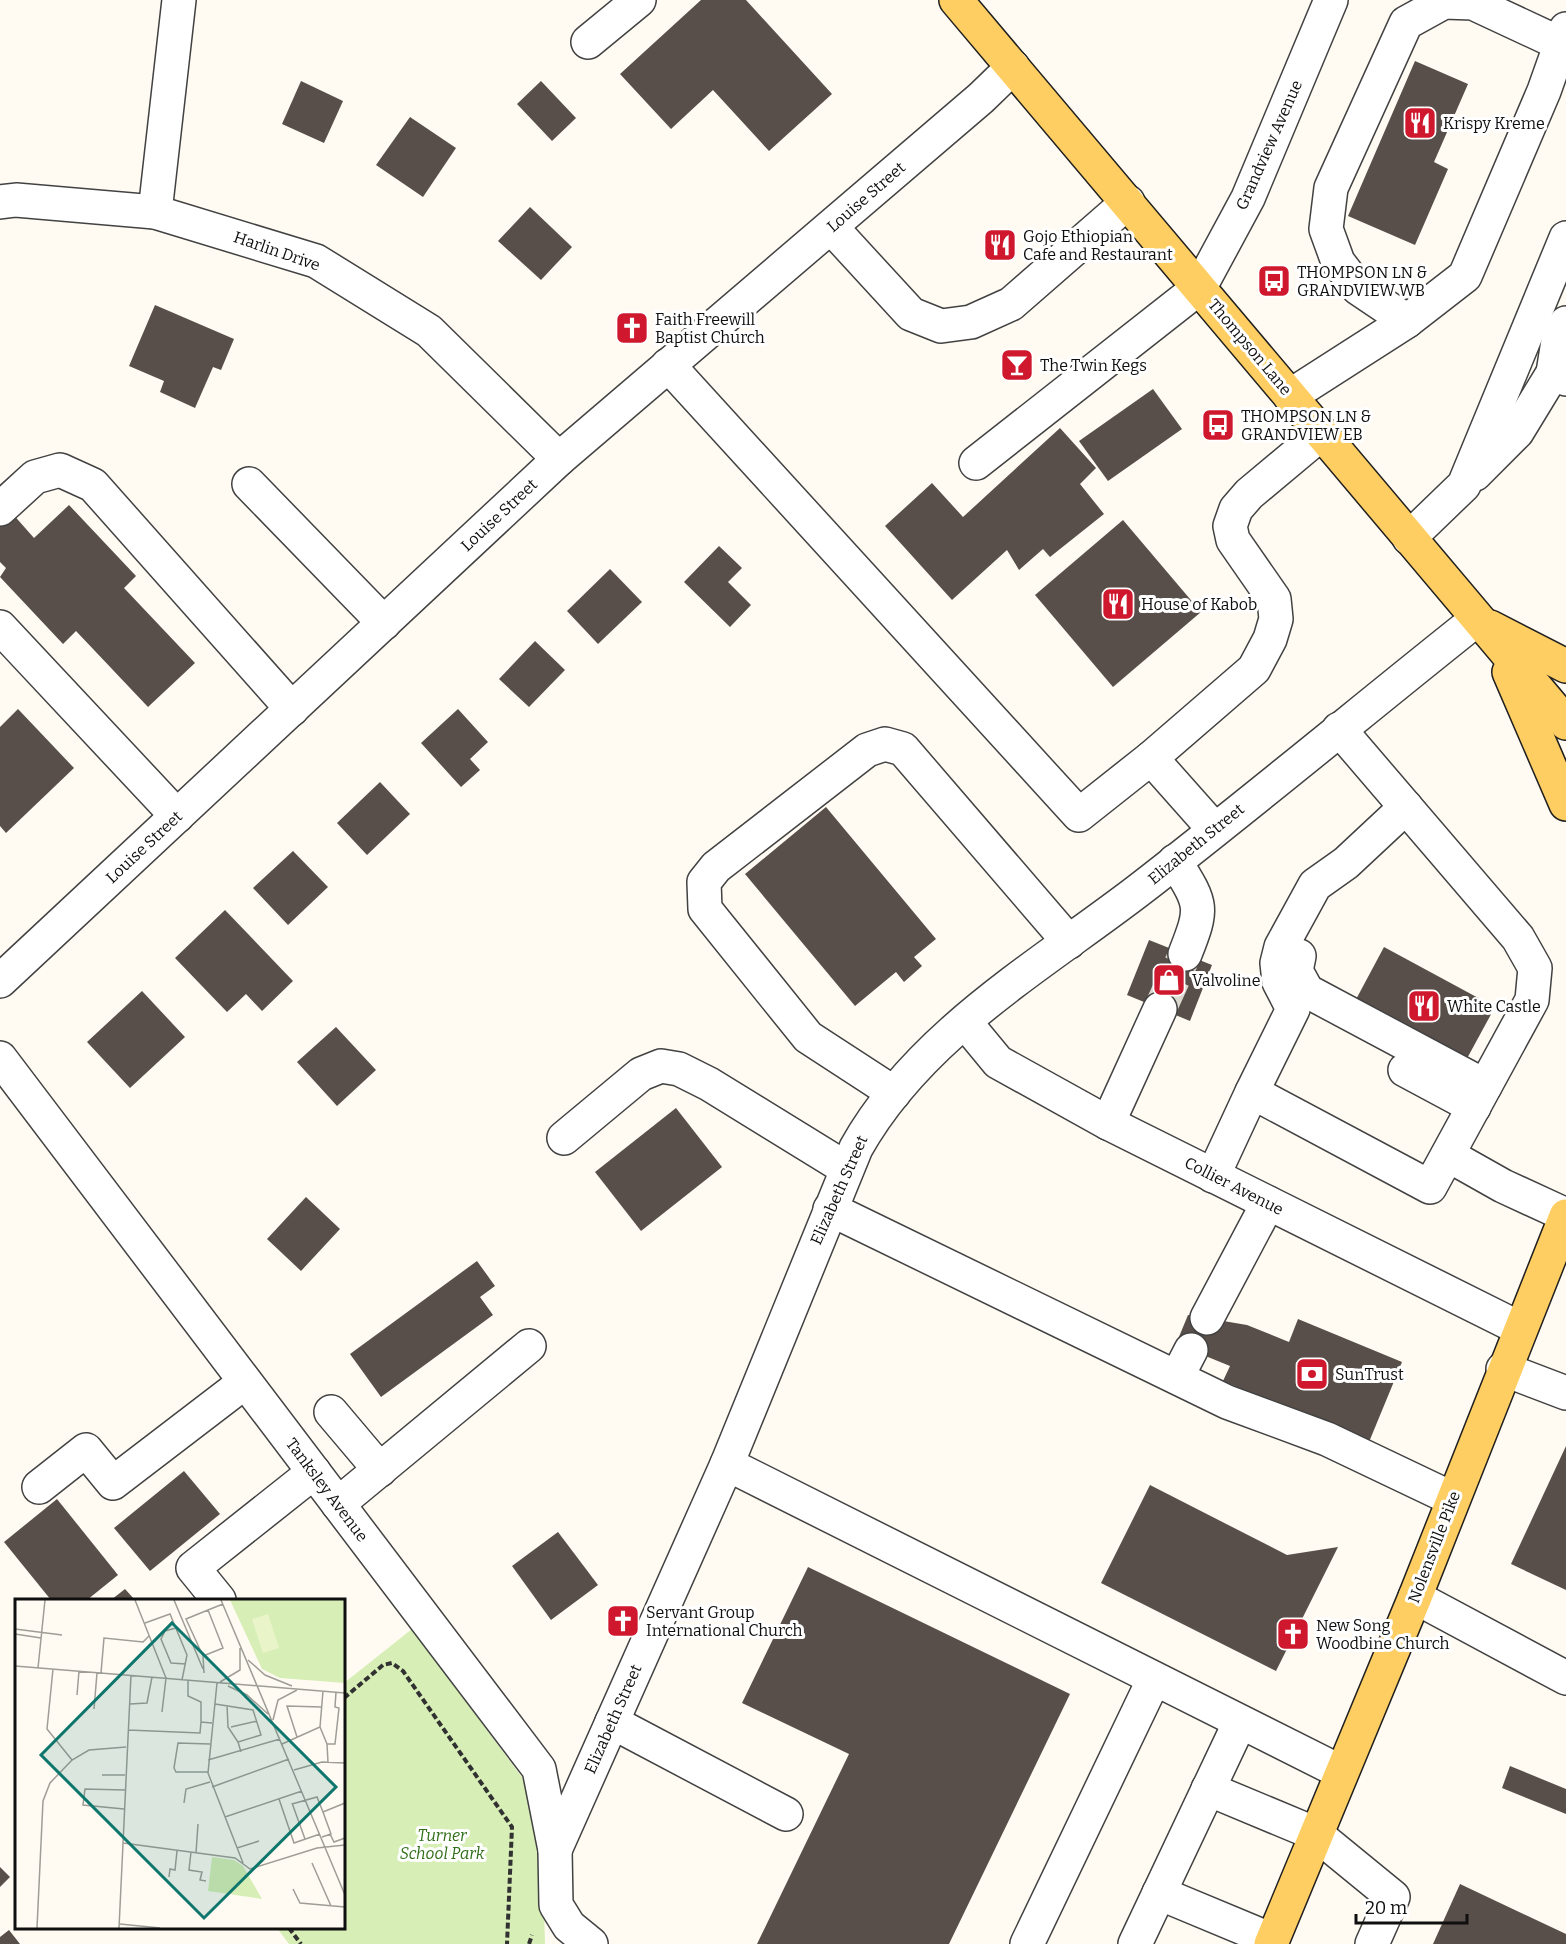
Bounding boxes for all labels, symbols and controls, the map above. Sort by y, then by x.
street label: Grandview Avenue [1232,77,1306,213]
restaurant icon: Krispy Kreme [1402,105,1438,141]
place label: Krispy Kreme [1443,114,1545,133]
street label: Louise Street [823,158,909,236]
street label: Harlin Drive [231,227,323,275]
restaurant icon: Gojo Ethiopian Cafe and Restaurant [982,227,1018,263]
place label: Gojo Ethiopian Cafe and Restaurant [1023,227,1173,264]
bus stop icon: THOMPSON LN & GRANDVIEW WB [1256,263,1292,299]
place label: THOMPSON LN & GRANDVIEW WB [1297,263,1427,300]
street label: Thompson Lane [1204,295,1296,399]
church icon: Faith Freewill Baptist Church [614,310,650,346]
place label: Faith Freewill Baptist Church [655,310,765,347]
bar icon: The Twin Kegs [999,347,1035,383]
place label: The Twin Kegs [1040,356,1147,375]
bus stop icon: THOMPSON LN & GRANDVIEW EB [1200,407,1236,443]
place label: THOMPSON LN & GRANDVIEW EB [1241,407,1371,444]
street label: Louise Street [457,475,541,555]
restaurant icon: House of Kabob [1100,586,1136,622]
place label: House of Kabob [1141,595,1257,614]
street label: Elizabeth Street [1144,799,1248,888]
street label: Louise Street [102,807,186,887]
shop icon: Valvoline [1151,962,1187,998]
place label: Valvoline [1192,971,1260,990]
restaurant icon: White Castle [1406,988,1442,1024]
place label: White Castle [1447,997,1541,1016]
street label: Elizabeth Street [806,1132,872,1248]
street label: Collier Avenue [1181,1153,1287,1219]
bank icon: SunTrust [1294,1356,1330,1392]
place label: SunTrust [1335,1365,1404,1384]
street label: Tanksley Avenue [282,1435,372,1545]
street label: Nolensville Pike [1404,1488,1464,1606]
inset map [15,1599,345,1929]
church icon: Servant Group International Church [605,1603,641,1639]
place label: Servant Group International Church [646,1603,803,1640]
church icon: New Song Woodbine Church [1275,1616,1311,1652]
place label: New Song Woodbine Church [1316,1616,1450,1653]
street label: Elizabeth Street [580,1661,646,1777]
park label: Turner School Park [400,1826,485,1863]
scale bar [1356,1887,1467,1925]
text: 20 m [1365,1897,1407,1919]

